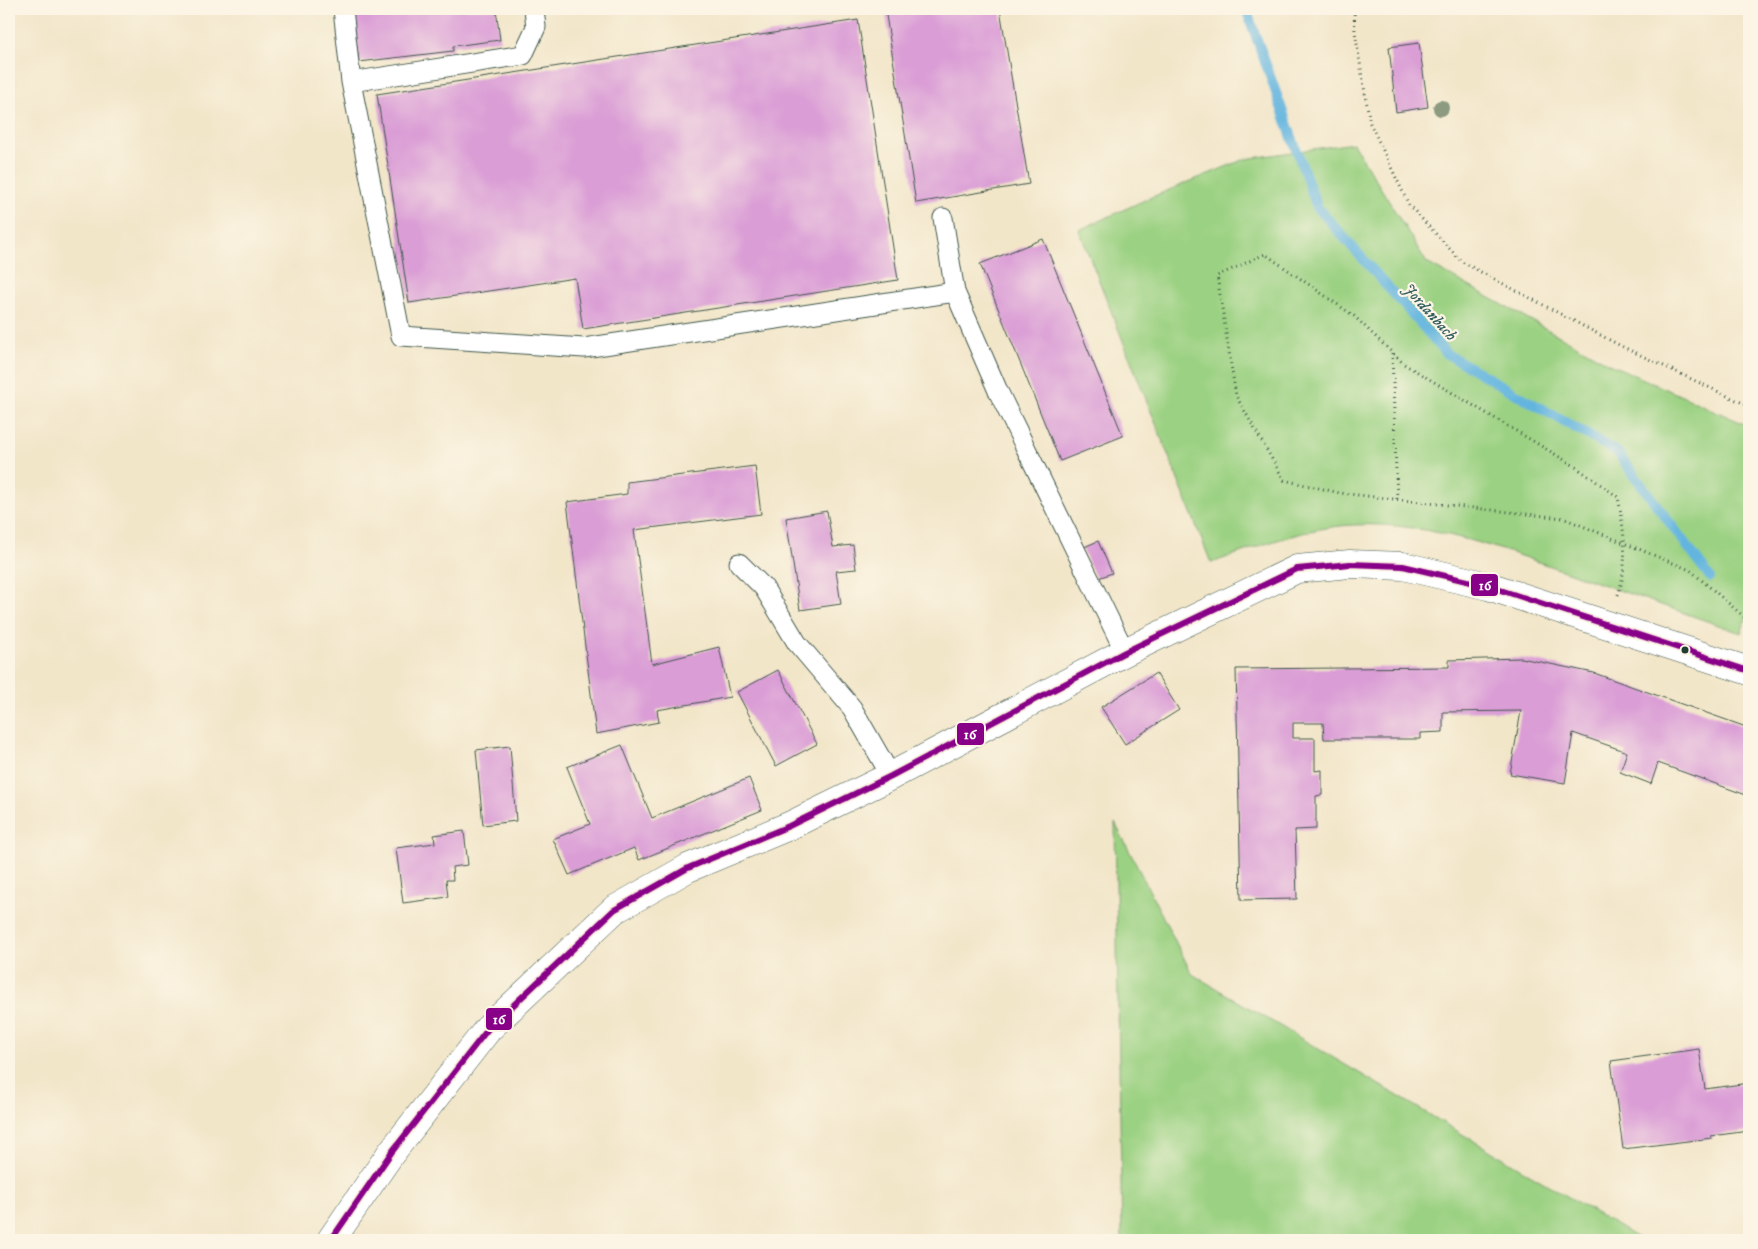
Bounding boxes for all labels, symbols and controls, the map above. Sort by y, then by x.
water label: Jordanbach [1399,279,1461,345]
line badge: 16 [1470,573,1499,597]
text: 16 [1479,577,1492,595]
unlabelled marker [1680,645,1690,655]
line badge: 16 [956,722,985,746]
text: 16 [964,726,977,744]
line badge: 16 [485,1007,513,1031]
text: 16 [493,1011,506,1029]

